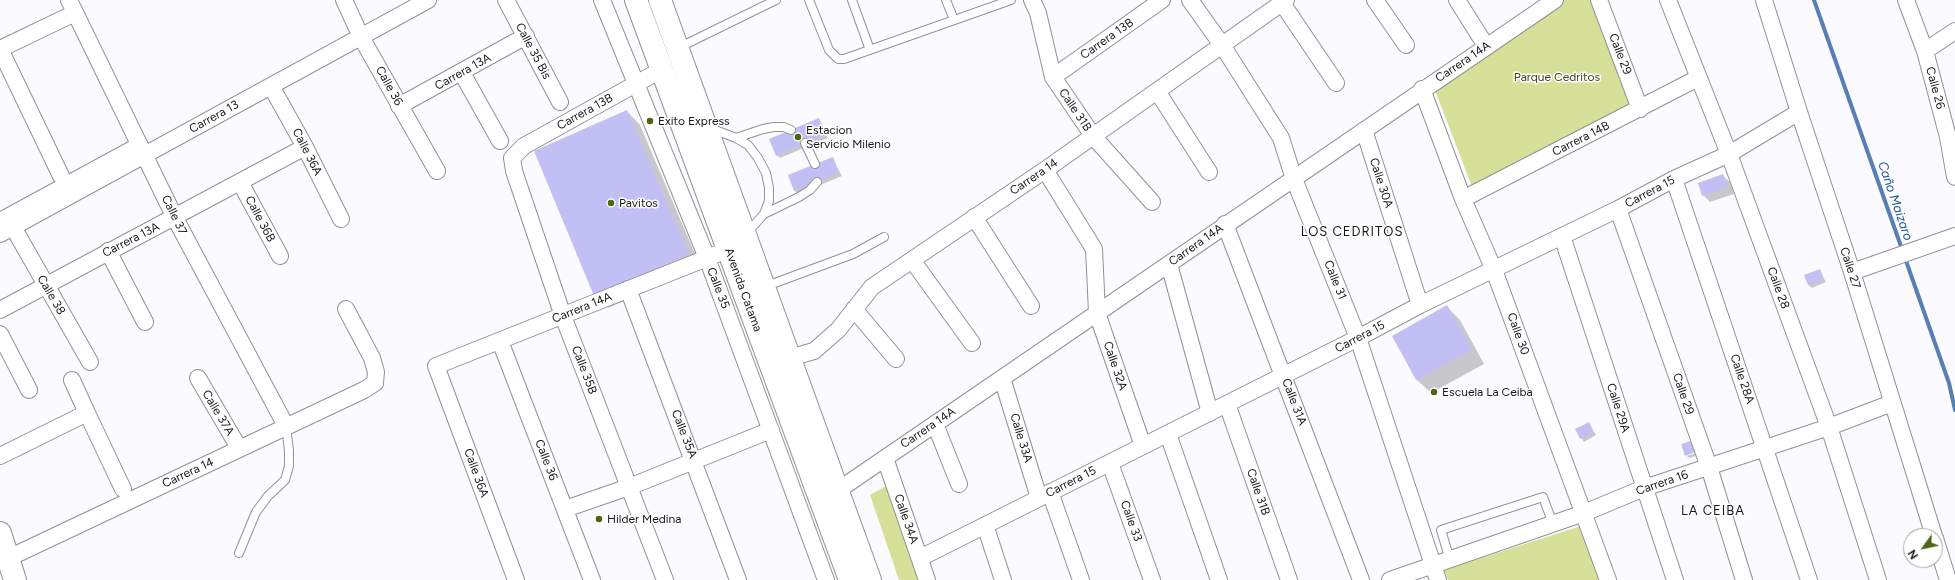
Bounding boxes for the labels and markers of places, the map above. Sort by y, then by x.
place label: Exito Express [658,114,730,128]
marker: Exito Express [645,116,655,126]
place label: Estacion Servicio Milenio [806,123,891,151]
marker: Estacion Servicio Milenio [793,132,803,142]
place label: Pavitos [619,196,658,210]
marker: Pavitos [606,198,616,208]
place label: Escuela La Ceiba [1442,385,1533,399]
marker: Escuela La Ceiba [1429,387,1439,397]
place label: Hilder Medina [607,512,681,526]
marker: Hilder Medina [594,514,604,524]

